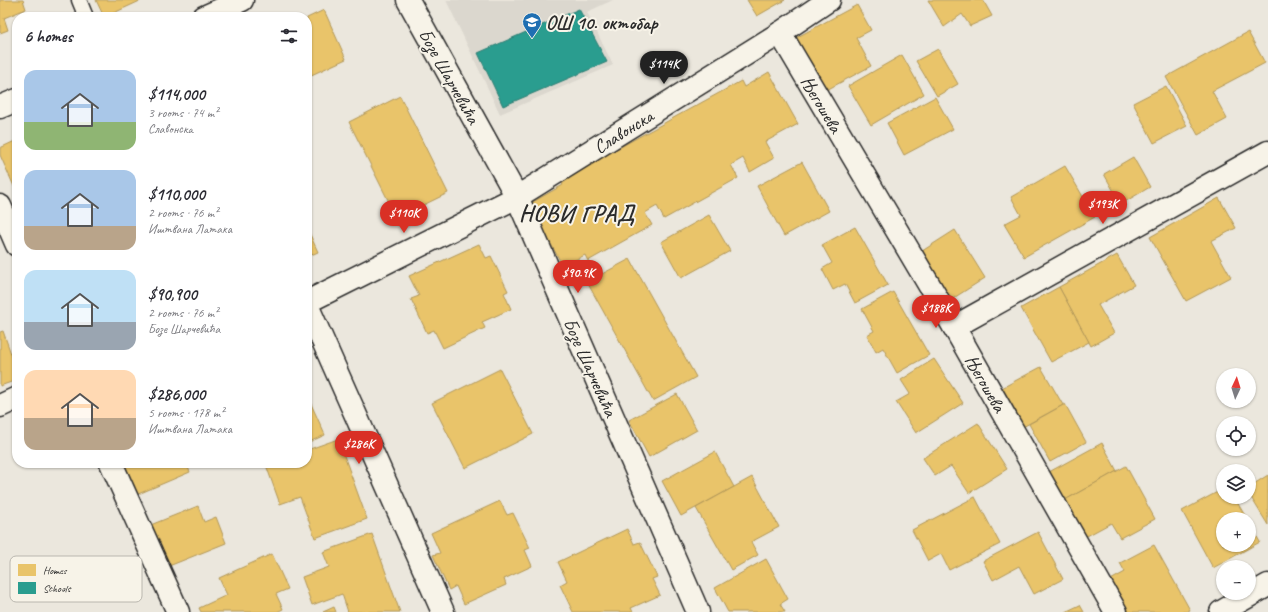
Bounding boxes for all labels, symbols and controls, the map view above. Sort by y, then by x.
school or university icon: ОШ 10. октобар [521,11,543,39]
place label: ОШ 10. октобар [546,11,659,35]
icon: filters [278,25,300,47]
street label: Бозе Шарчевића [413,25,486,130]
text: 6 homes [24,26,72,47]
pin: $114K [636,51,692,85]
text: $114K [649,56,679,72]
street label: Његошева [795,72,848,139]
text: $114,000 [148,84,205,105]
icon: home [56,86,104,134]
street label: Славонска [589,103,660,159]
text: 3 rooms · 74 m² [148,105,218,121]
text: Славонска [148,121,193,137]
text: $110,000 [148,184,205,205]
icon: home [56,186,104,234]
pin: $193K [1075,191,1131,225]
text: $193K [1088,196,1118,212]
district label: НОВИ ГРАД [519,199,636,228]
pin: $110K [376,200,432,234]
text: 2 rooms · 76 m² [148,205,218,221]
text: $110K [389,205,419,221]
text: Иштвана Латака [148,221,232,237]
pin: $90.9K [545,260,611,294]
text: $90.9K [562,265,594,281]
text: $90,900 [148,284,197,305]
icon: home [56,286,104,334]
pin: $188K [908,295,964,329]
text: $188K [921,300,951,316]
text: 2 rooms · 76 m² [148,305,218,321]
street label: Бозе Шарчевића [558,314,623,422]
text: Бозе Шарчевића [148,321,220,337]
street label: Његошева [959,350,1012,418]
north arrow [1216,368,1256,408]
map controls [1216,368,1256,600]
text: $286,000 [148,384,205,405]
icon: home [56,386,104,434]
text: 5 rooms · 178 m² [148,405,224,421]
button: locate [1216,416,1256,456]
text: Иштвана Латака [148,421,232,437]
pin: $286K [331,431,387,465]
text: $286K [344,436,374,452]
button: layers [1216,464,1256,504]
button: + [1216,512,1256,552]
legend [10,556,142,602]
button: − [1216,560,1256,600]
text: Homes [43,563,68,577]
text: Schools [43,581,72,595]

